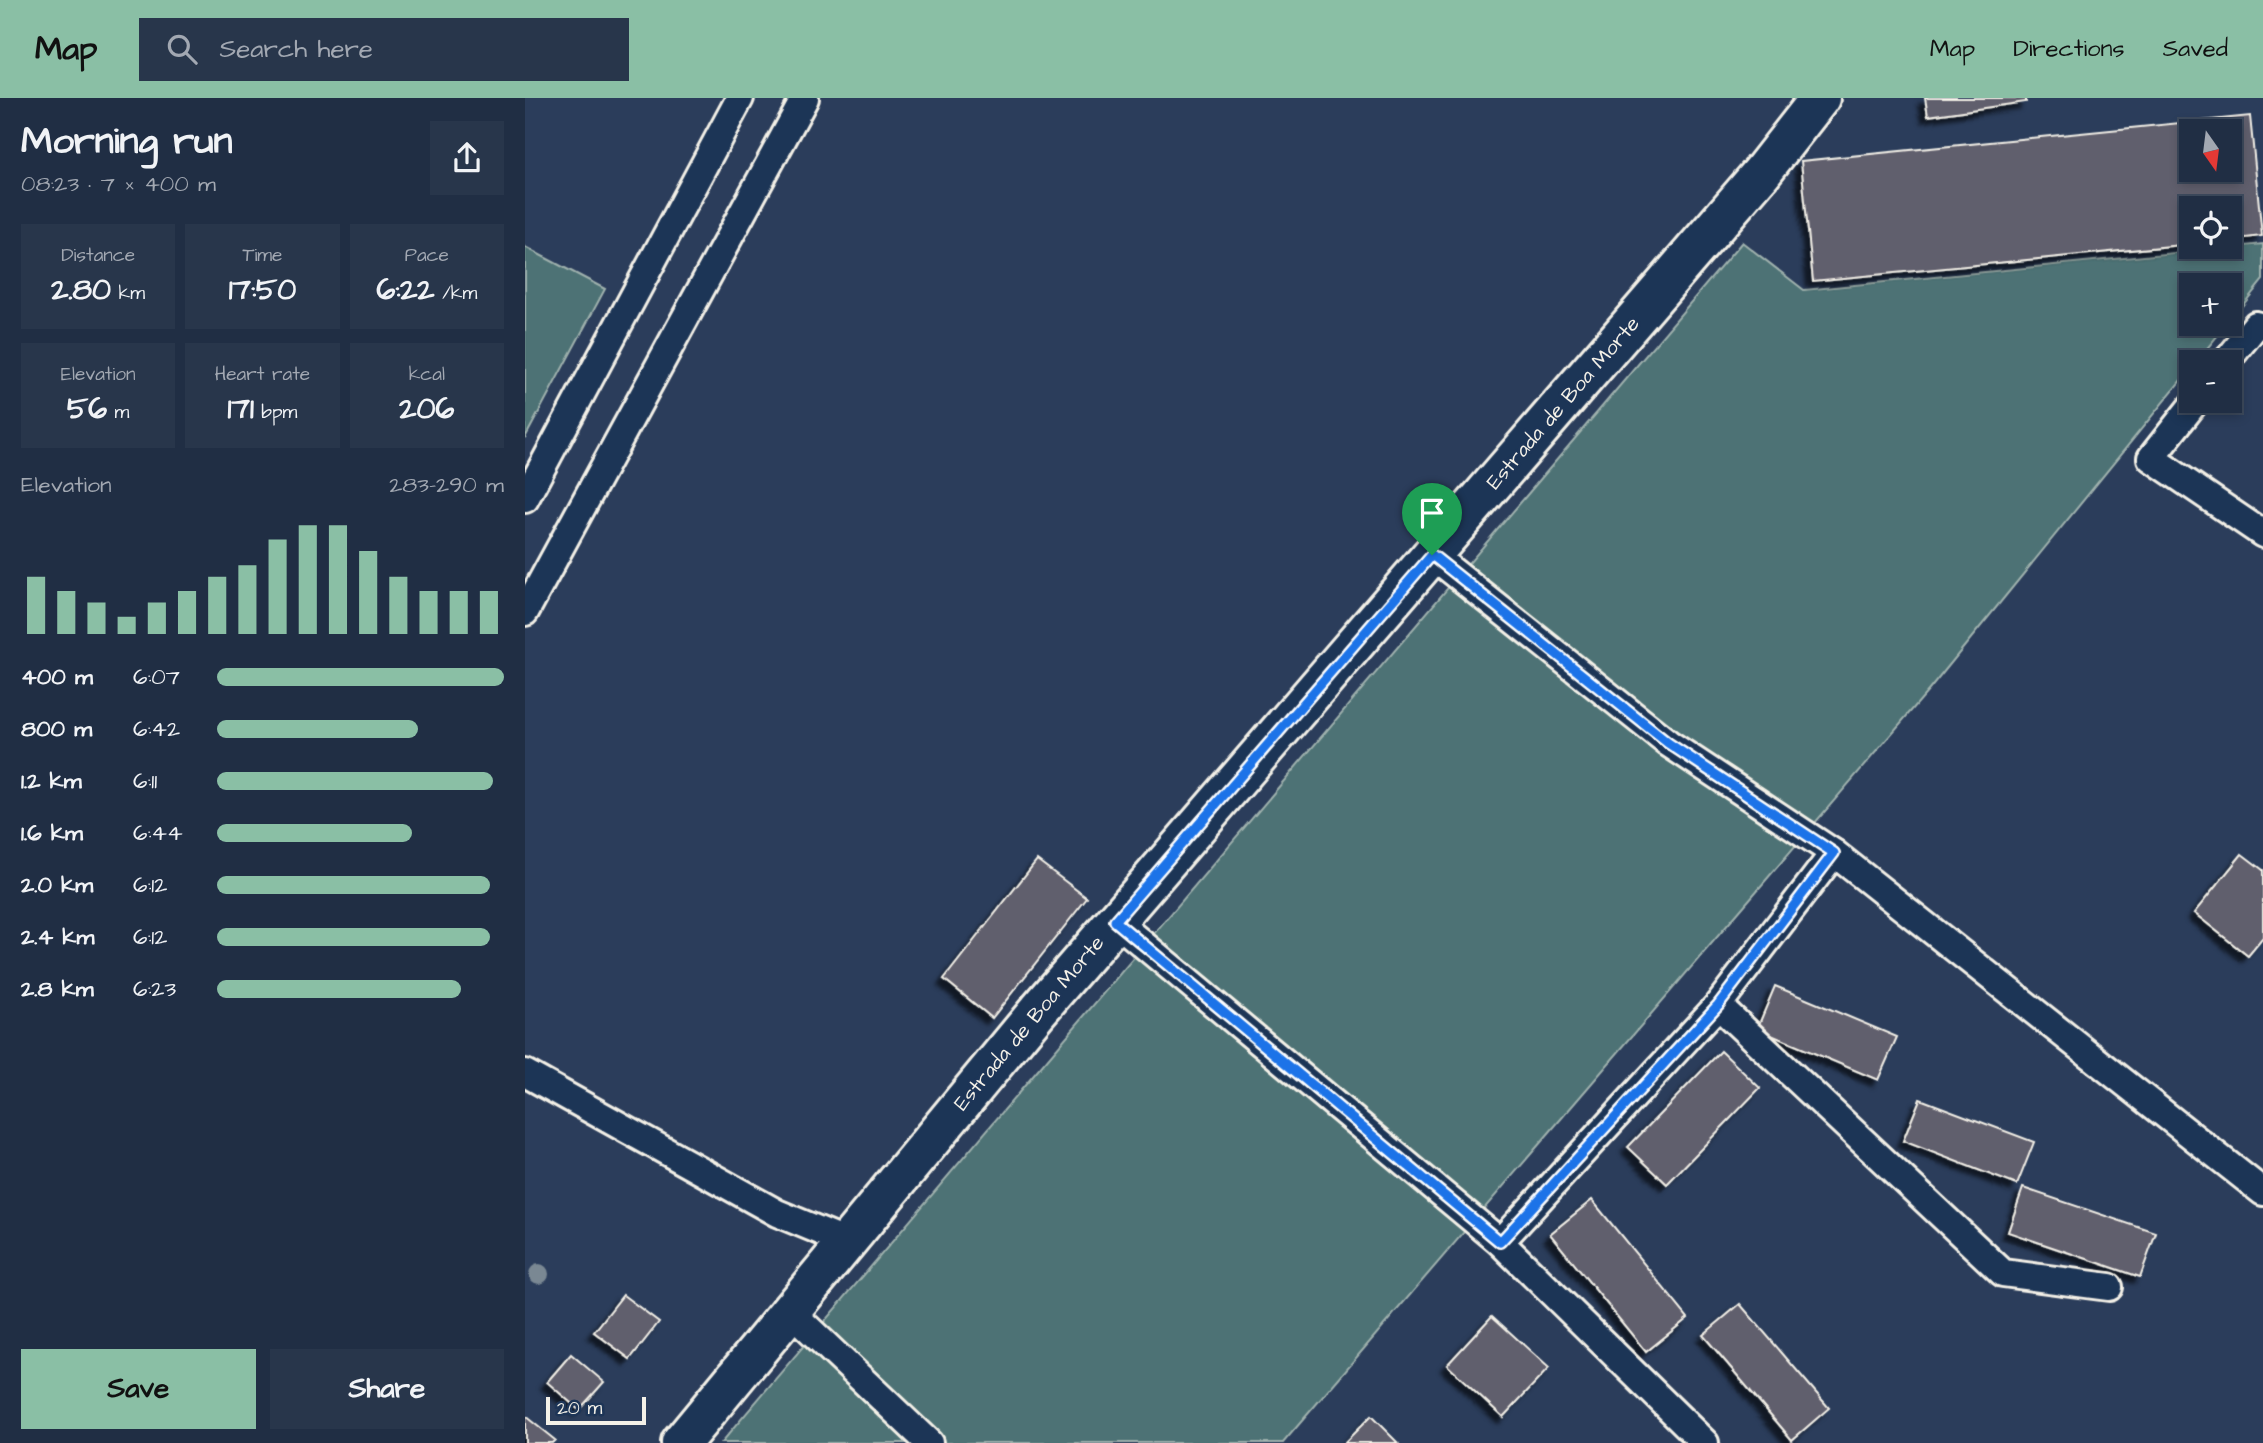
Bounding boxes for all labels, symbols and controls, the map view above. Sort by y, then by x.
search box [139,18,629,81]
text: Map [35,26,97,72]
icon: search [163,30,201,68]
text: Search here [219,31,373,67]
text: Map [1930,32,1975,66]
text: Directions [2013,32,2125,66]
text: Saved [2163,32,2228,66]
text: Morning run [21,116,233,168]
north arrow [2179,119,2242,182]
map controls [2179,119,2242,413]
button: share [430,121,504,195]
text: 08:23 · 7 × 400 m [21,168,216,200]
button: locate [2179,196,2242,259]
text: Distance [61,242,135,269]
text: Time [243,242,282,269]
text: Pace [405,242,449,269]
text: 2.80 [51,269,111,311]
text: 17:50 [229,269,296,311]
text: 6:22 [376,269,435,311]
button: + [2179,273,2242,336]
text: km [111,280,145,307]
text: /km [435,280,477,307]
street label: Estrada de Boa Morte [1480,310,1646,496]
button: − [2179,350,2242,413]
text: Elevation [61,361,136,388]
text: Heart rate [215,361,310,388]
text: kcal [409,361,445,388]
text: 56 [67,388,107,430]
text: 171 [228,388,254,430]
text: 206 [399,388,454,430]
text: m [107,399,129,426]
text: bpm [254,399,297,426]
text: Elevation [21,469,112,501]
text: 283–290 m [389,469,504,501]
pin [1402,483,1462,555]
icon: arrive [1413,494,1451,532]
text: 400 m [21,661,93,693]
text: 6:07 [133,661,180,693]
text: 800 m [21,713,92,745]
text: 6:42 [133,713,180,745]
text: 1.2 km [21,765,82,797]
text: 6:11 [133,765,157,797]
text: 1.6 km [21,817,83,849]
text: 6:44 [133,817,183,849]
text: 2.0 km [21,869,93,901]
text: 6:12 [133,869,167,901]
text: 2.4 km [21,921,94,953]
text: 6:12 [133,921,167,953]
street label: Estrada de Boa Morte [947,929,1111,1117]
text: 2.8 km [21,973,94,1005]
text: 6:23 [133,973,176,1005]
button: Save [21,1349,256,1429]
button: Share [270,1349,504,1429]
scale bar [546,1394,646,1426]
text: 20 m [557,1395,602,1422]

